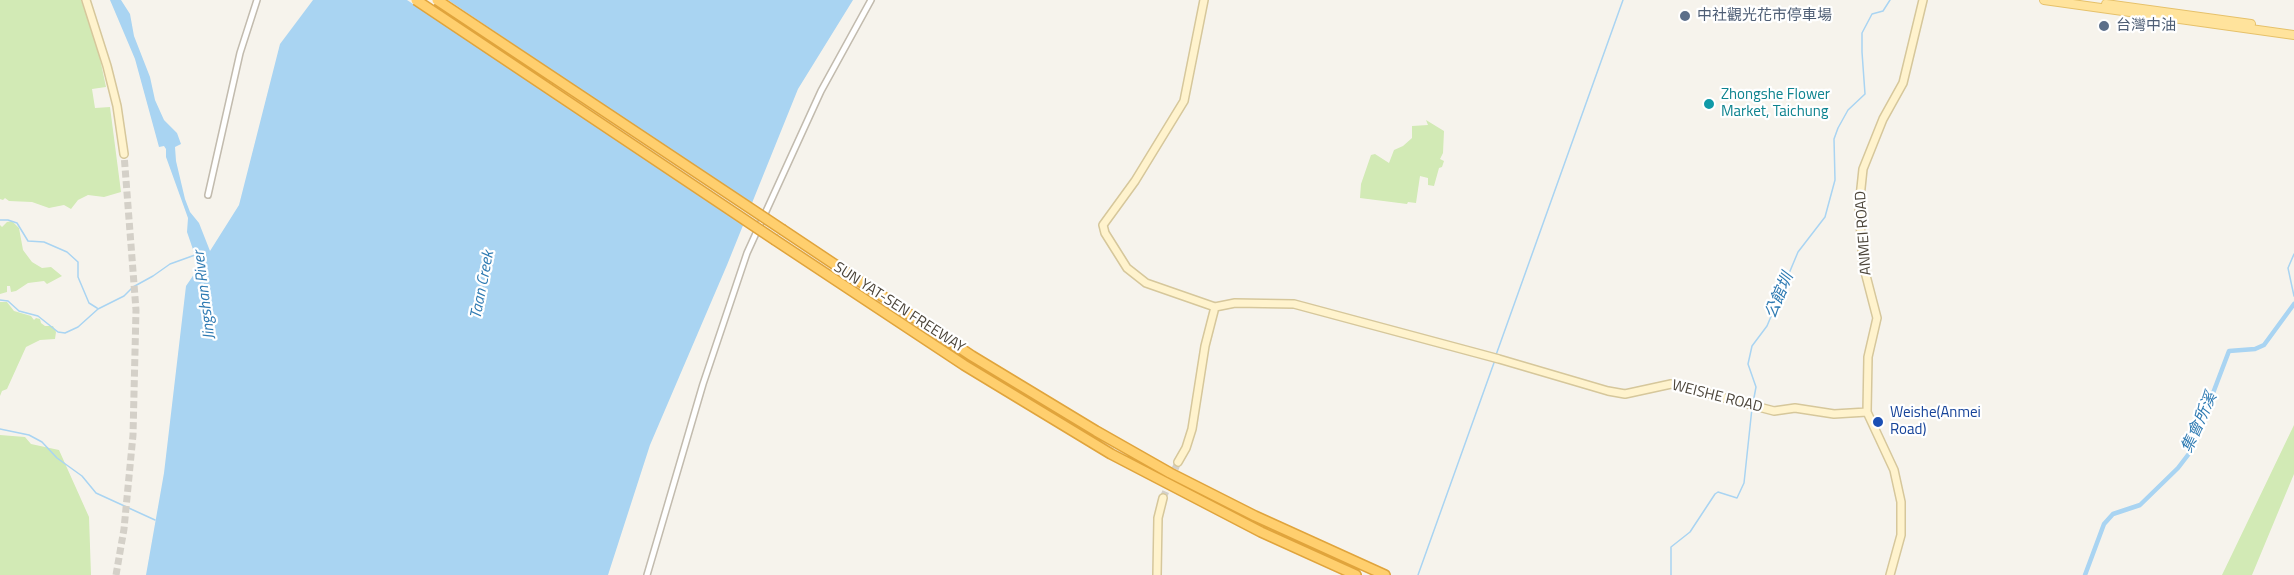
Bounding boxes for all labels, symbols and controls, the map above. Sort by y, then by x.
place label: 中社觀光花市停車場 [1697,7,1832,25]
marker: 中社觀光花市停車場 [1678,9,1692,23]
place label: 台灣中油 [2116,17,2176,35]
marker: 台灣中油 [2097,19,2111,33]
place label: Zhongshe Flower Market, Taichung [1721,86,1830,121]
marker: Zhongshe Flower Market, Taichung [1702,97,1716,111]
street label: ANMEI ROAD [1852,190,1876,276]
water label: Jingshan River [190,250,220,340]
water label: Taan Creek [467,250,499,320]
street label: SUN YAT-SEN FREEWAY [830,259,968,357]
water label: 公館圳 [1762,270,1798,322]
street label: WEISHE ROAD [1670,377,1764,417]
water label: 集會所溪 [2178,390,2222,456]
place label: Weishe(Anmei Road) [1890,404,1981,439]
marker: Weishe(Anmei Road) [1871,415,1885,429]

